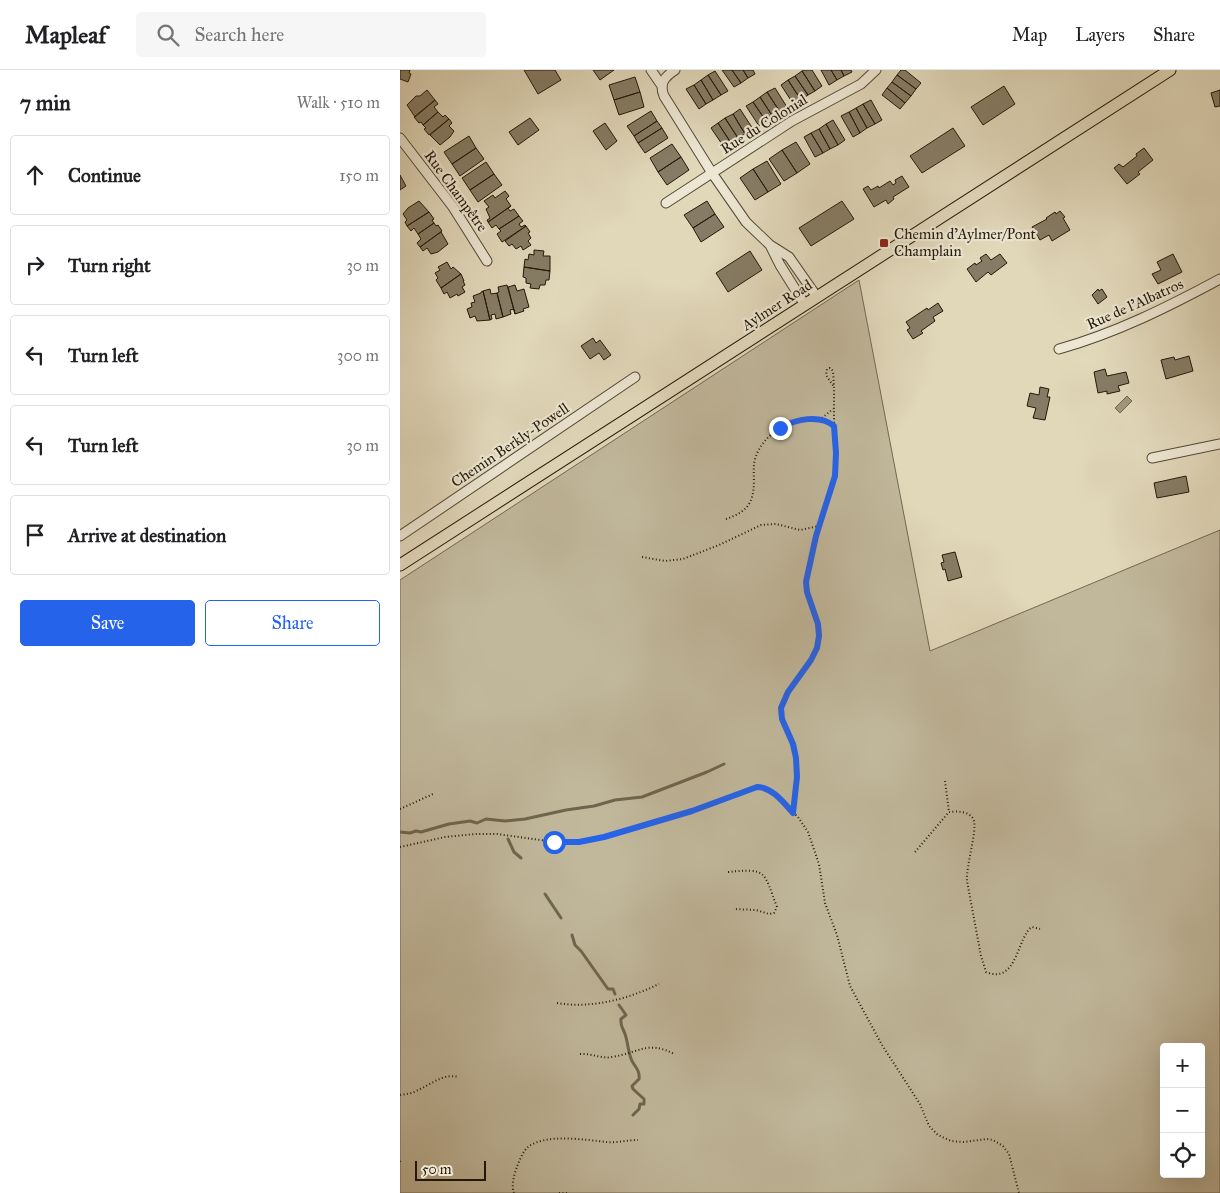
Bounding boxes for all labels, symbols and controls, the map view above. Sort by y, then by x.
search box [136,12,486,57]
text: Mapleaf [25,20,106,50]
icon: search [154,21,182,49]
text: Search here [194,23,284,46]
text: Map [1012,24,1047,46]
text: Layers [1075,24,1125,46]
text: Share [1153,24,1195,46]
text: 7 min [20,90,71,116]
street label: Rue du Colonial [717,90,811,158]
text: Walk · 510 m [297,93,380,112]
street label: Rue Champêtre [420,147,492,235]
icon: ahead [21,161,49,189]
text: Continue [68,164,141,187]
text: 150 m [339,166,379,185]
place label: Chemin d'Aylmer/Pont Champlain [894,225,1036,260]
marker: Chemin d'Aylmer/Pont Champlain [878,237,890,249]
icon: right [21,251,49,279]
text: Turn right [68,254,151,277]
text: 30 m [346,256,379,275]
street label: Aylmer Road [738,275,816,335]
street label: Rue de l'Albatros [1084,275,1186,333]
icon: left [21,341,49,369]
text: Turn left [68,344,138,367]
text: 300 m [337,346,379,365]
street label: Chemin Berkly-Powell [448,398,573,491]
route end [769,417,792,440]
icon: left [21,431,49,459]
text: Turn left [68,434,138,457]
text: 30 m [346,436,379,455]
icon: arrive [21,521,49,549]
text: Arrive at destination [68,524,226,547]
button: Save [20,600,195,646]
button: Share [205,600,380,646]
route start [543,831,566,854]
map controls [1160,1043,1205,1178]
button: + [1160,1043,1205,1088]
button: − [1160,1088,1205,1133]
button: locate [1160,1133,1205,1178]
scale bar [415,1158,486,1181]
text: 50 m [422,1161,451,1178]

